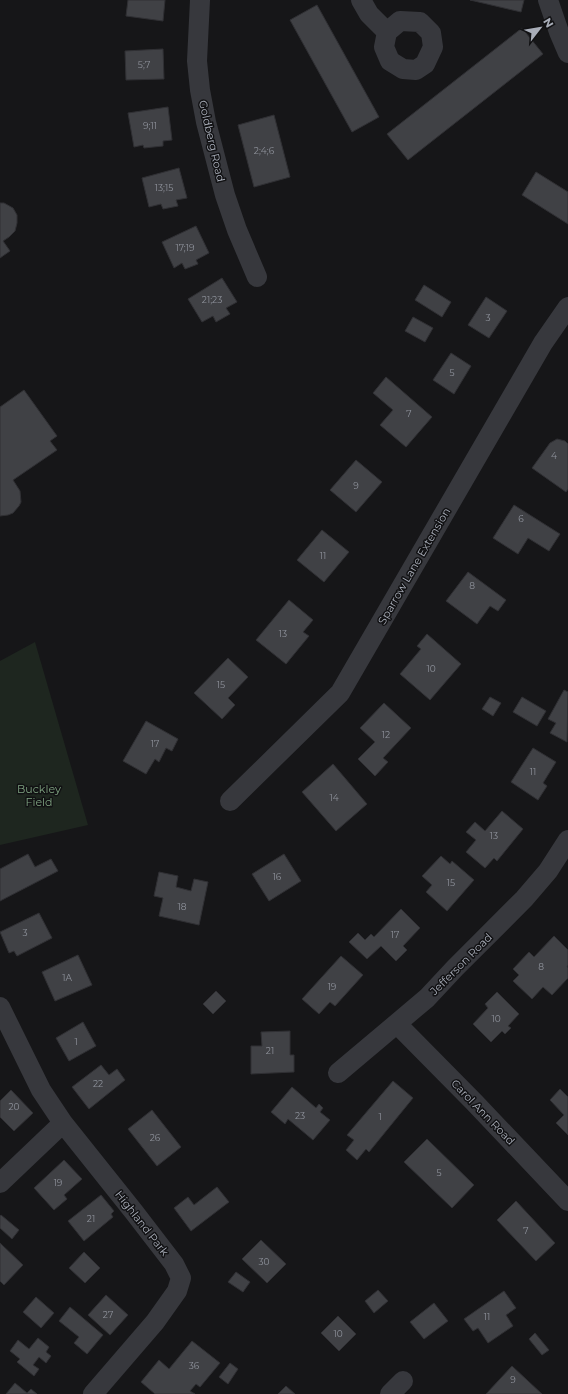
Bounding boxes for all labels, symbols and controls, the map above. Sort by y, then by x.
north arrow [520,8,560,48]
text: N [540,15,557,30]
house number: 5;7 [138,59,150,70]
street label: Goldberg Road [196,99,228,183]
house number: 9;11 [143,120,157,131]
house number: 2;4;6 [254,145,275,156]
house number: 13;15 [155,182,173,193]
house number: 17;19 [175,242,195,253]
house number: 21;23 [202,294,222,305]
house number: 3 [485,312,491,323]
house number: 5 [449,367,455,378]
house number: 7 [406,408,412,419]
house number: 4 [551,450,557,461]
house number: 9 [353,480,359,491]
street label: Sparrow Lane Extension [375,505,453,627]
house number: 6 [518,513,524,524]
house number: 11 [320,550,326,561]
house number: 8 [469,580,475,591]
house number: 13 [279,628,287,639]
house number: 10 [426,663,436,674]
house number: 15 [217,679,225,690]
house number: 12 [382,729,390,740]
house number: 17 [151,738,159,749]
house number: 11 [530,766,536,777]
park label: Buckley Field [17,782,61,809]
house number: 14 [329,792,339,803]
house number: 13 [490,830,498,841]
house number: 16 [273,871,282,882]
house number: 15 [447,877,455,888]
house number: 18 [178,901,187,912]
house number: 3 [22,927,28,938]
house number: 17 [391,929,399,940]
street label: Jefferson Road [426,930,495,999]
house number: 8 [538,961,544,972]
house number: 1A [62,972,72,983]
house number: 19 [328,981,337,992]
house number: 10 [491,1013,501,1024]
house number: 1 [74,1036,78,1047]
house number: 21 [266,1045,274,1056]
street label: Carol Ann Road [448,1076,518,1148]
house number: 22 [93,1078,103,1089]
house number: 20 [8,1101,20,1112]
house number: 23 [295,1110,305,1121]
house number: 1 [378,1111,382,1122]
house number: 26 [150,1132,161,1143]
house number: 5 [436,1167,442,1178]
house number: 19 [54,1177,63,1188]
street label: Highland Park [112,1187,172,1259]
house number: 21 [87,1213,95,1224]
house number: 7 [523,1225,529,1236]
house number: 30 [258,1256,270,1267]
house number: 27 [103,1309,113,1320]
house number: 11 [484,1311,490,1322]
house number: 10 [333,1328,343,1339]
house number: 36 [189,1360,200,1371]
house number: 9 [510,1374,516,1385]

